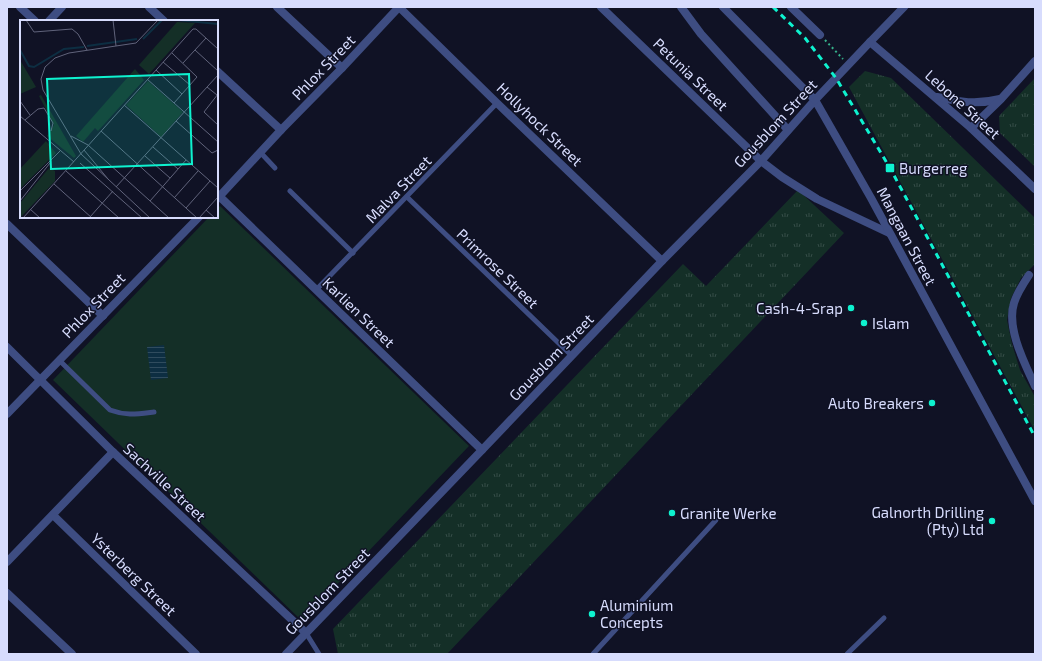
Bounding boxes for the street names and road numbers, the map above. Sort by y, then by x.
street label: Phlox Street [288,31,359,103]
street label: Petunia Street [650,34,732,114]
street label: Lebone Street [922,66,1004,143]
street label: Gousblom Street [730,75,821,171]
street label: Hollyhock Street [493,79,587,170]
street label: Malva Street [361,151,435,226]
street label: Mangaan Street [874,184,941,288]
street label: Primrose Street [453,224,543,312]
street label: Phlox Street [58,269,129,341]
street label: Karlien Street [319,273,399,351]
street label: Gousblom Street [505,310,597,404]
street label: Sachville Street [120,439,210,525]
street label: Ysterberg Street [88,529,180,619]
street label: Gousblom Street [281,544,373,638]

